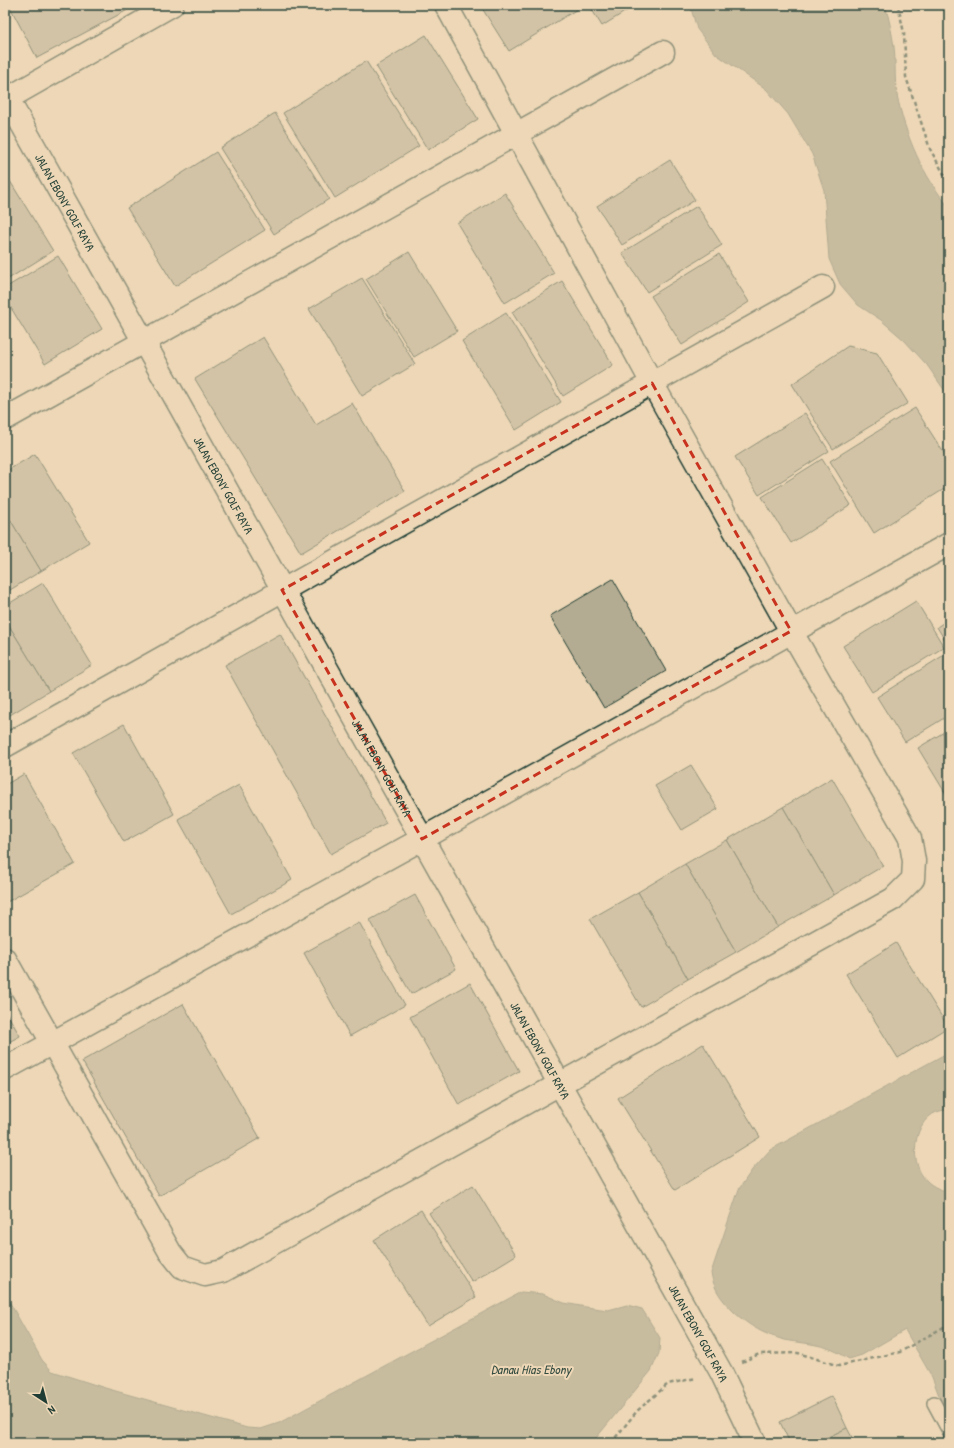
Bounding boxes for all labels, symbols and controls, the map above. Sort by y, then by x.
street label: JALAN EBONY GOLF RAYA [32,150,100,254]
street label: JALAN EBONY GOLF RAYA [190,433,258,537]
street label: JALAN EBONY GOLF RAYA [348,716,416,819]
street label: JALAN EBONY GOLF RAYA [507,998,575,1102]
street label: JALAN EBONY GOLF RAYA [665,1281,733,1384]
water label: Danau Hias Ebony [491,1360,573,1378]
north arrow [26,1382,66,1422]
text: N [45,1403,58,1418]

